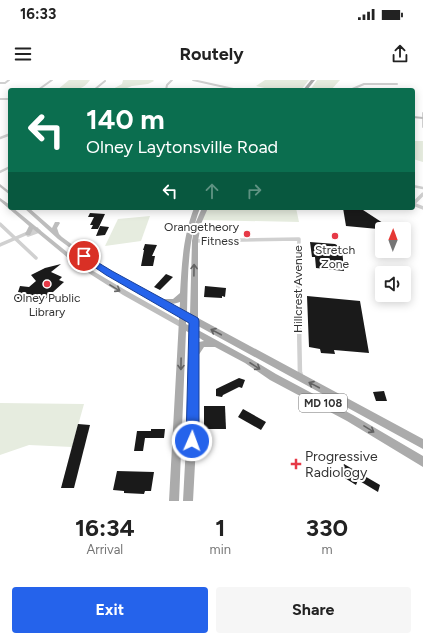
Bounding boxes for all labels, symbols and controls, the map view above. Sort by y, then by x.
text: 16:33 [20,5,56,23]
icon: menu [12,43,34,65]
text: Routely [179,43,244,65]
icon: share [389,43,411,65]
text: 140 m [86,102,165,136]
icon: left [20,104,72,156]
text: Olney Laytonsville Road [86,136,278,158]
icon: left [159,180,181,202]
icon: ahead [201,180,223,202]
icon: right [243,180,265,202]
place label: Orangetheory Fitness [164,220,240,248]
north arrow [375,222,411,258]
map controls [375,222,411,302]
marker: Orangetheory Fitness [242,229,252,239]
marker: Stretch Zone [330,231,340,241]
pin [67,239,101,273]
place label: Stretch Zone [315,243,355,271]
icon: arrive [73,245,95,267]
street label: Hillcrest Avenue [291,245,305,333]
one-way arrow [190,264,198,277]
button: sound [375,266,411,302]
marker: Olney Public Library [42,279,52,289]
one-way arrow [109,284,121,292]
place label: Olney Public Library [14,291,81,319]
one-way arrow [210,328,222,336]
one-way arrow [177,357,185,370]
one-way arrow [249,362,261,370]
one-way arrow [308,380,320,388]
road number: MD 108 [299,394,347,412]
position arrow [171,420,213,462]
one-way arrow [363,425,374,433]
place label: Progressive Radiology [305,448,378,481]
marker: Progressive Radiology [290,458,302,470]
text: 16:34 [75,513,135,542]
text: 1 [215,513,225,542]
text: 330 [306,513,348,542]
text: Arrival [86,542,123,557]
text: min [210,542,231,557]
text: m [321,542,332,557]
button: Exit [12,587,208,633]
button: Share [216,587,411,633]

